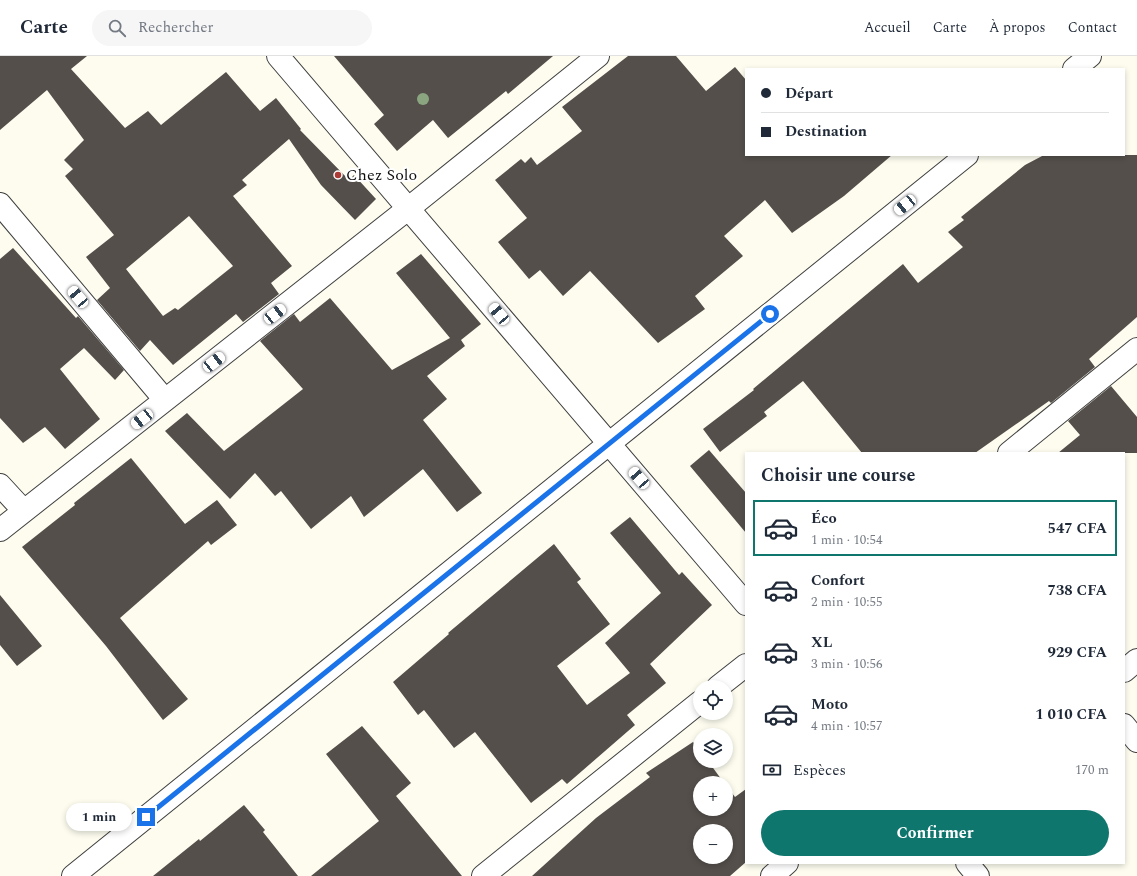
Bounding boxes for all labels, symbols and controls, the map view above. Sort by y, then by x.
search box [92,10,372,46]
text: Carte [20,13,68,42]
text: Rechercher [138,16,213,39]
icon: search [106,17,128,39]
text: Accueil [864,17,911,38]
text: Carte [933,17,967,38]
text: À propos [989,17,1046,38]
text: Contact [1068,17,1117,38]
text: Départ [785,82,833,105]
text: Destination [785,120,867,143]
place label: Chez Solo [346,163,417,187]
marker: Chez Solo [333,170,343,180]
car [892,193,918,217]
car [66,284,90,310]
car [487,301,511,327]
car [262,302,288,326]
route start [761,305,779,323]
car [201,350,227,374]
car [129,407,155,431]
text: Choisir une course [761,462,915,489]
car [627,465,651,491]
text: Éco [811,507,837,530]
icon: car [763,510,799,546]
text: 547 CFA [1048,517,1107,540]
text: 1 min · 10:54 [811,530,883,550]
text: Confort [811,569,865,592]
icon: car [763,572,799,608]
text: 738 CFA [1048,579,1107,602]
text: 2 min · 10:55 [811,592,883,612]
text: XL [811,631,832,654]
icon: car [763,634,799,670]
text: 929 CFA [1048,641,1107,664]
text: 3 min · 10:56 [811,654,883,674]
map controls [693,680,733,864]
button: locate [693,680,733,720]
text: Moto [811,693,848,716]
icon: car [763,696,799,732]
text: 1 010 CFA [1035,703,1107,726]
text: 4 min · 10:57 [811,716,883,736]
button: layers [693,728,733,768]
icon: cash [761,759,783,781]
text: Espèces [793,759,846,782]
text: 170 m [1075,760,1109,780]
button: + [693,776,733,816]
callout: 1 min [66,803,132,831]
text: 1 min [82,807,116,827]
route end [137,808,155,826]
button: Confirmer [761,810,1109,856]
button: − [693,824,733,864]

